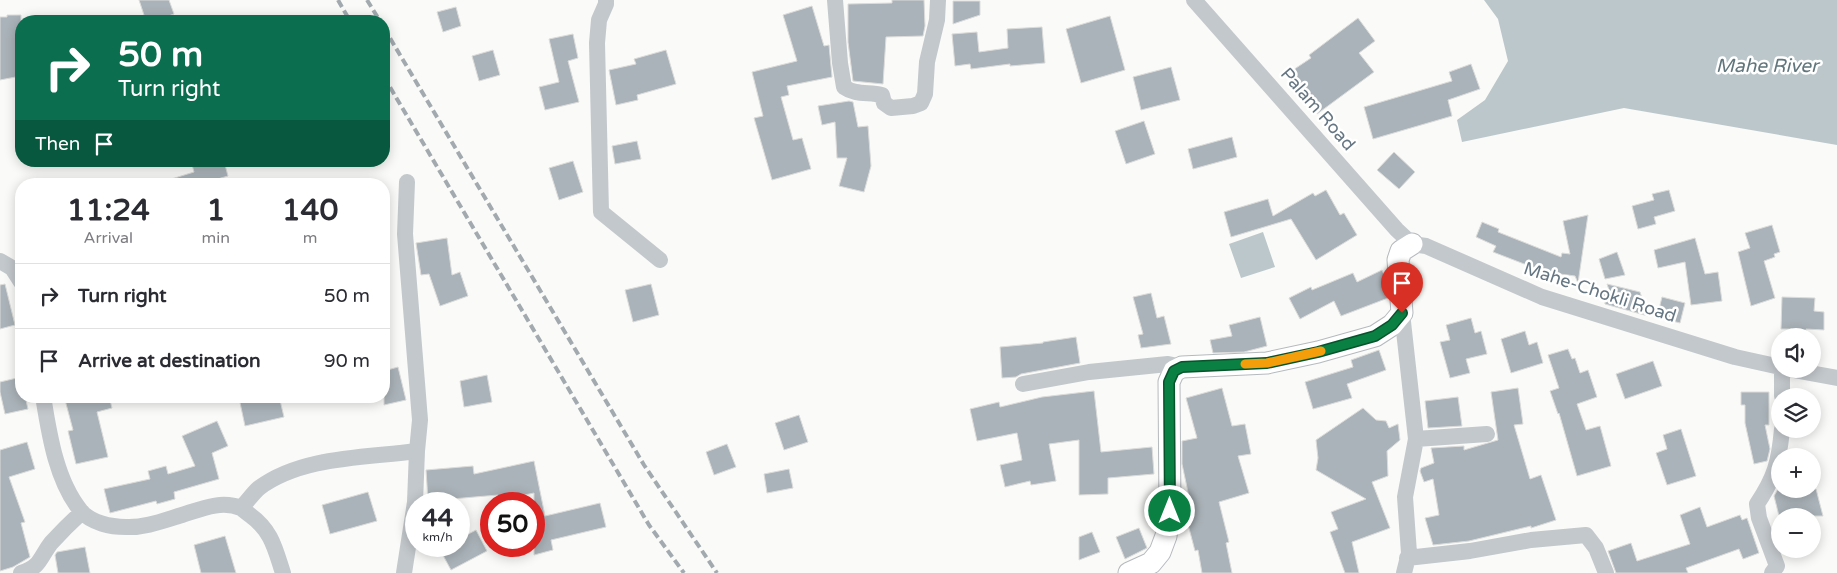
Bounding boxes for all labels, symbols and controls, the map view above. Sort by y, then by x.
text: 50 m [118,34,203,76]
icon: right [35,35,100,100]
water label: Mahe River [1716,55,1821,77]
street label: Palam Road [1276,63,1360,155]
text: Turn right [118,76,220,102]
icon: arrive [90,130,118,158]
text: Then [35,133,80,155]
text: 11:24 [67,192,150,229]
text: 1 [206,192,225,229]
text: 140 [282,192,338,229]
text: Arrival [84,228,133,248]
text: min [202,228,230,248]
text: m [303,228,317,248]
street label: Mahe-Chokli Road [1521,257,1679,327]
pin [1381,262,1423,313]
icon: arrive [1388,269,1416,297]
icon: right [35,282,63,310]
text: Turn right [78,285,166,307]
text: 50 m [324,285,370,307]
map controls [1771,328,1821,558]
button: sound [1771,328,1821,378]
icon: arrive [35,347,63,375]
text: Arrive at destination [78,350,261,372]
text: 90 m [324,350,370,372]
button: layers [1771,388,1821,438]
button: + [1771,448,1821,498]
position arrow [1143,484,1195,536]
speed limit sign: 50 [480,492,545,557]
text: 44 [422,503,453,533]
button: − [1771,508,1821,558]
text: km/h [422,530,453,544]

